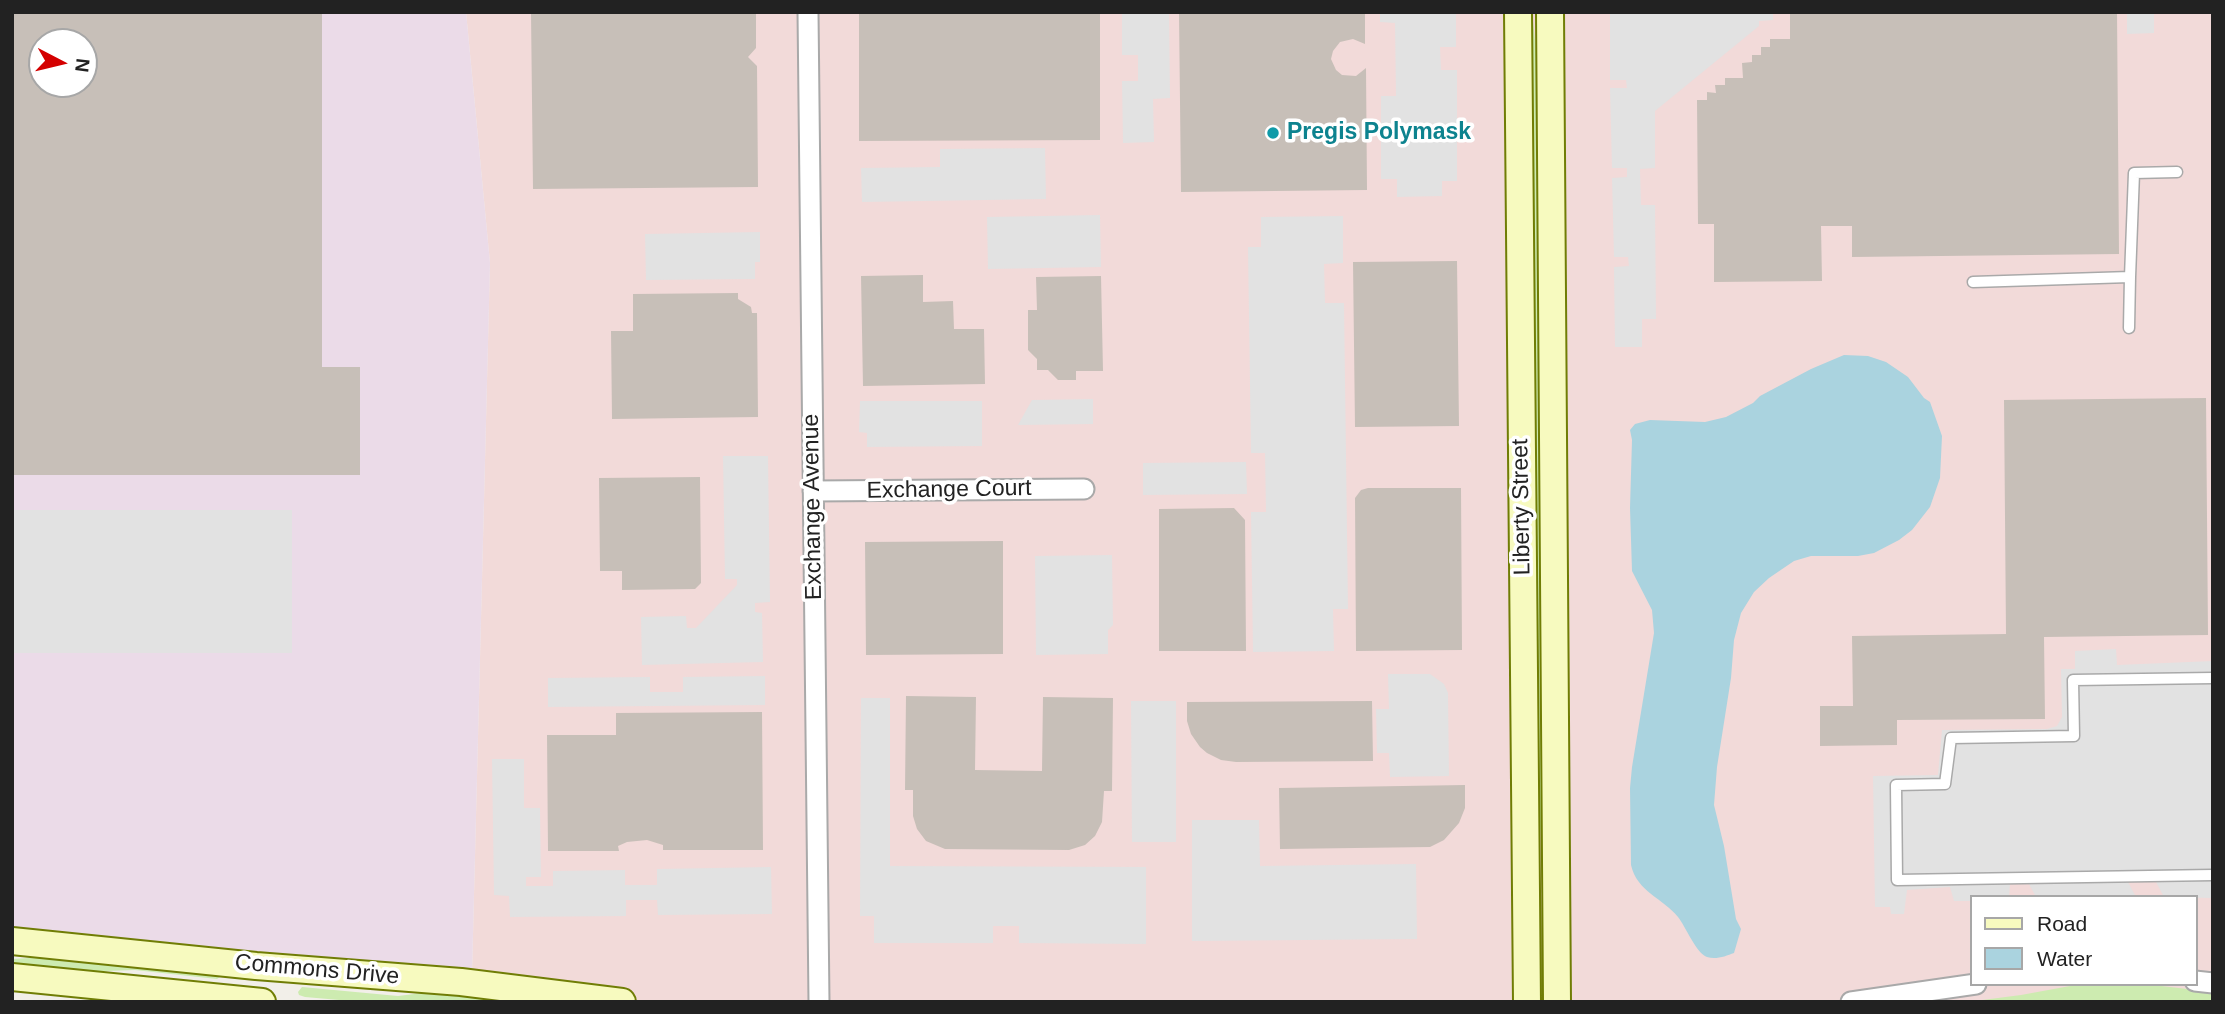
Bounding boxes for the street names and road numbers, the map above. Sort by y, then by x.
street label: Exchange Avenue [798,414,828,600]
street label: Liberty Street [1507,438,1537,576]
street label: Exchange Court [866,475,1032,505]
street label: Commons Drive [234,949,400,991]

